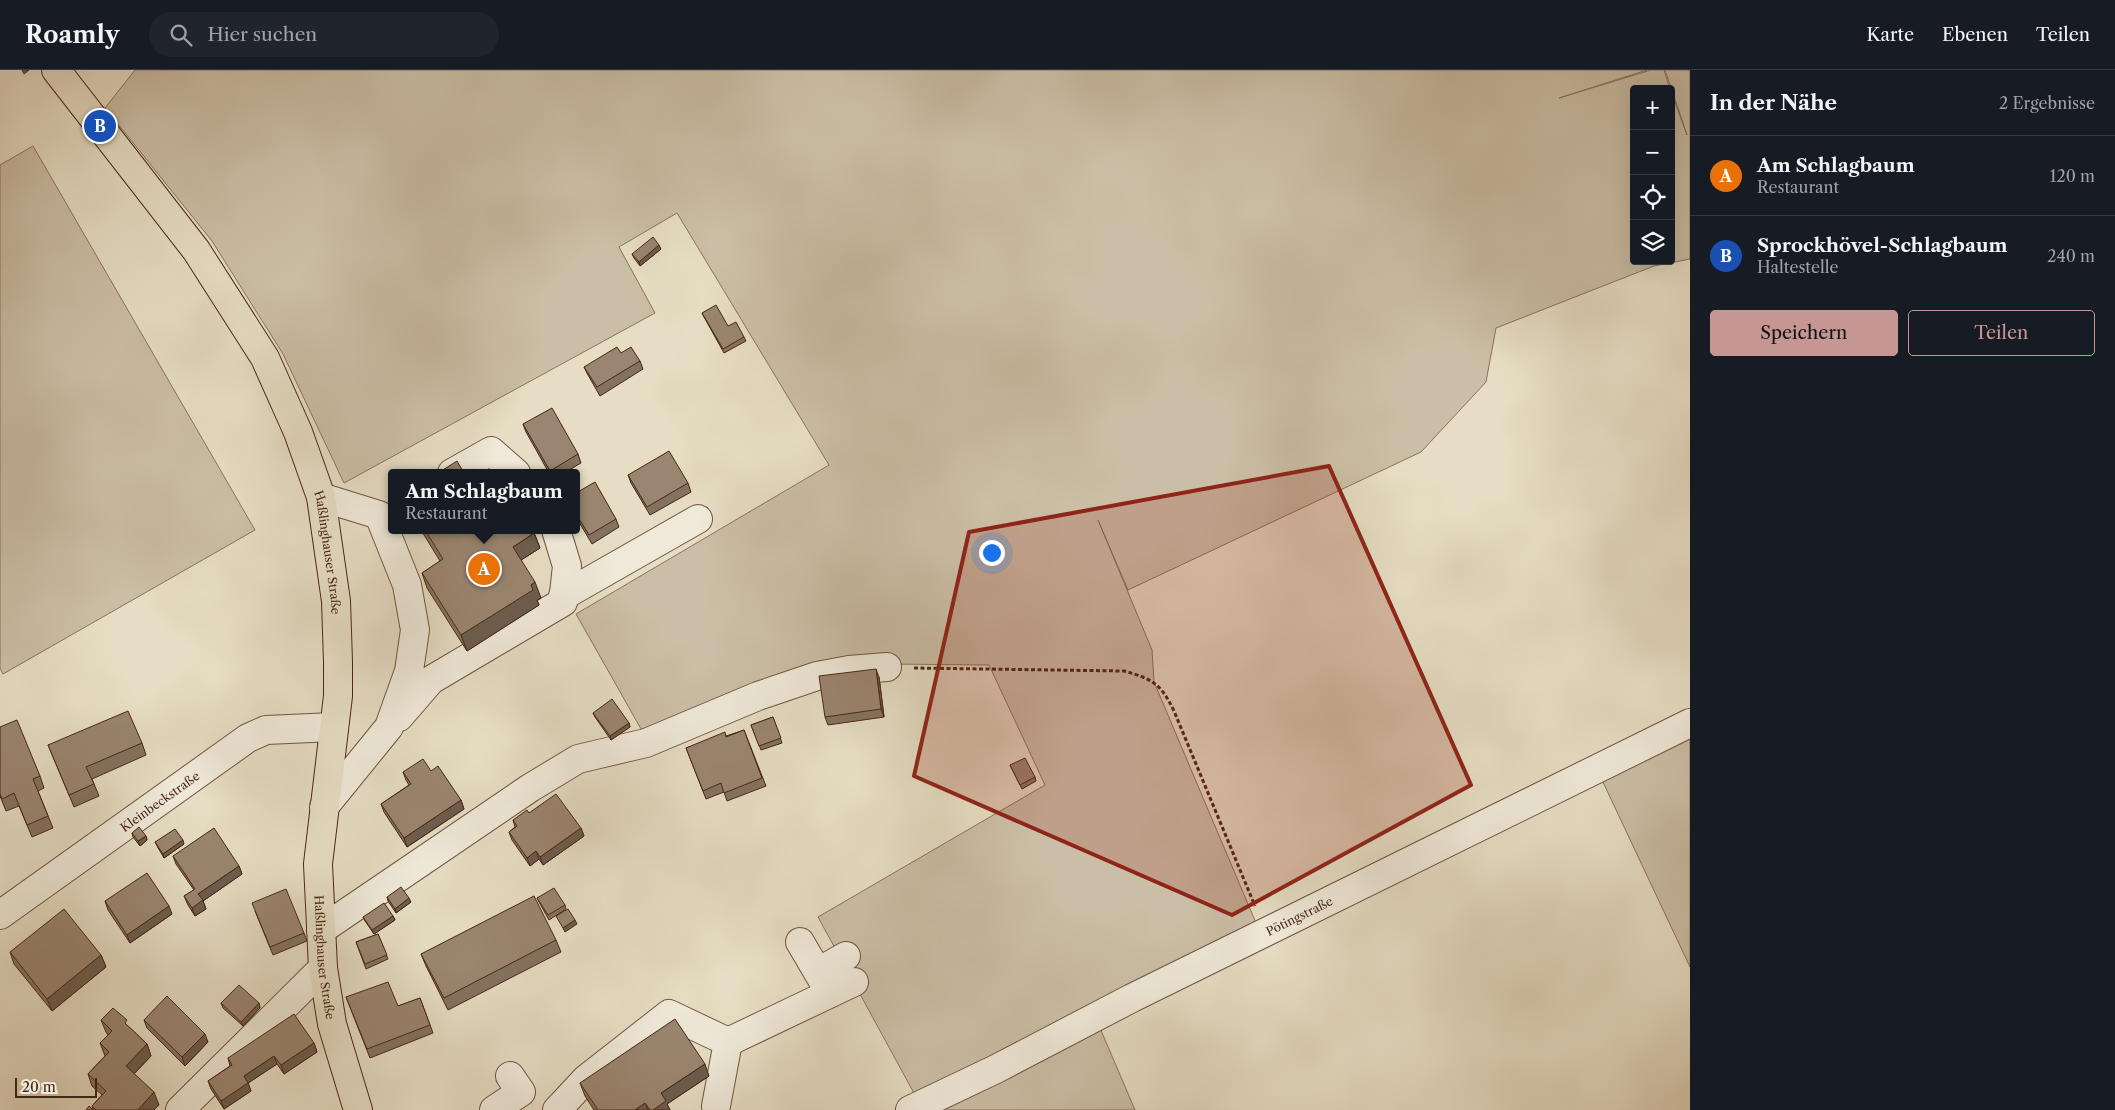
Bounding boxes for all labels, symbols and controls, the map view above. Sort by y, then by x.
search box [149,12,499,57]
text: Roamly [25,20,119,49]
icon: search [167,21,195,49]
text: Hier suchen [207,23,317,46]
text: Karte [1866,24,1914,46]
text: Ebenen [1942,24,2008,46]
text: Teilen [2036,24,2090,46]
map controls [1630,85,1675,265]
button: + [1630,85,1675,130]
text: In der Nähe [1710,90,1837,115]
text: 2 Ergebnisse [1999,93,2095,113]
pin: B [84,107,116,145]
button: − [1630,130,1675,175]
text: Am Schlagbaum [1757,154,1915,177]
text: A [1720,166,1732,186]
text: 120 m [2050,166,2095,186]
button: locate [1630,175,1675,220]
text: Restaurant [1757,177,1839,197]
button: layers [1630,220,1675,265]
text: Sprockhövel-Schlagbaum [1757,234,2008,257]
text: B [1720,246,1732,266]
text: 240 m [2047,246,2095,266]
text: Haltestelle [1757,257,1838,277]
button: Speichern [1710,310,1898,356]
button: Teilen [1908,310,2095,356]
popup [388,469,580,534]
text: Am Schlagbaum [405,480,563,503]
street label: Haßlinghauser Straße [312,488,344,615]
text: Restaurant [405,503,487,523]
your location [979,540,1005,566]
pin: A [468,550,500,588]
street label: Kleinbeckstraße [117,768,202,835]
street label: Pötingstraße [1263,893,1335,938]
street label: Haßlinghauser Straße [312,895,339,1021]
scale bar [15,1075,98,1098]
text: 20 m [22,1078,56,1096]

